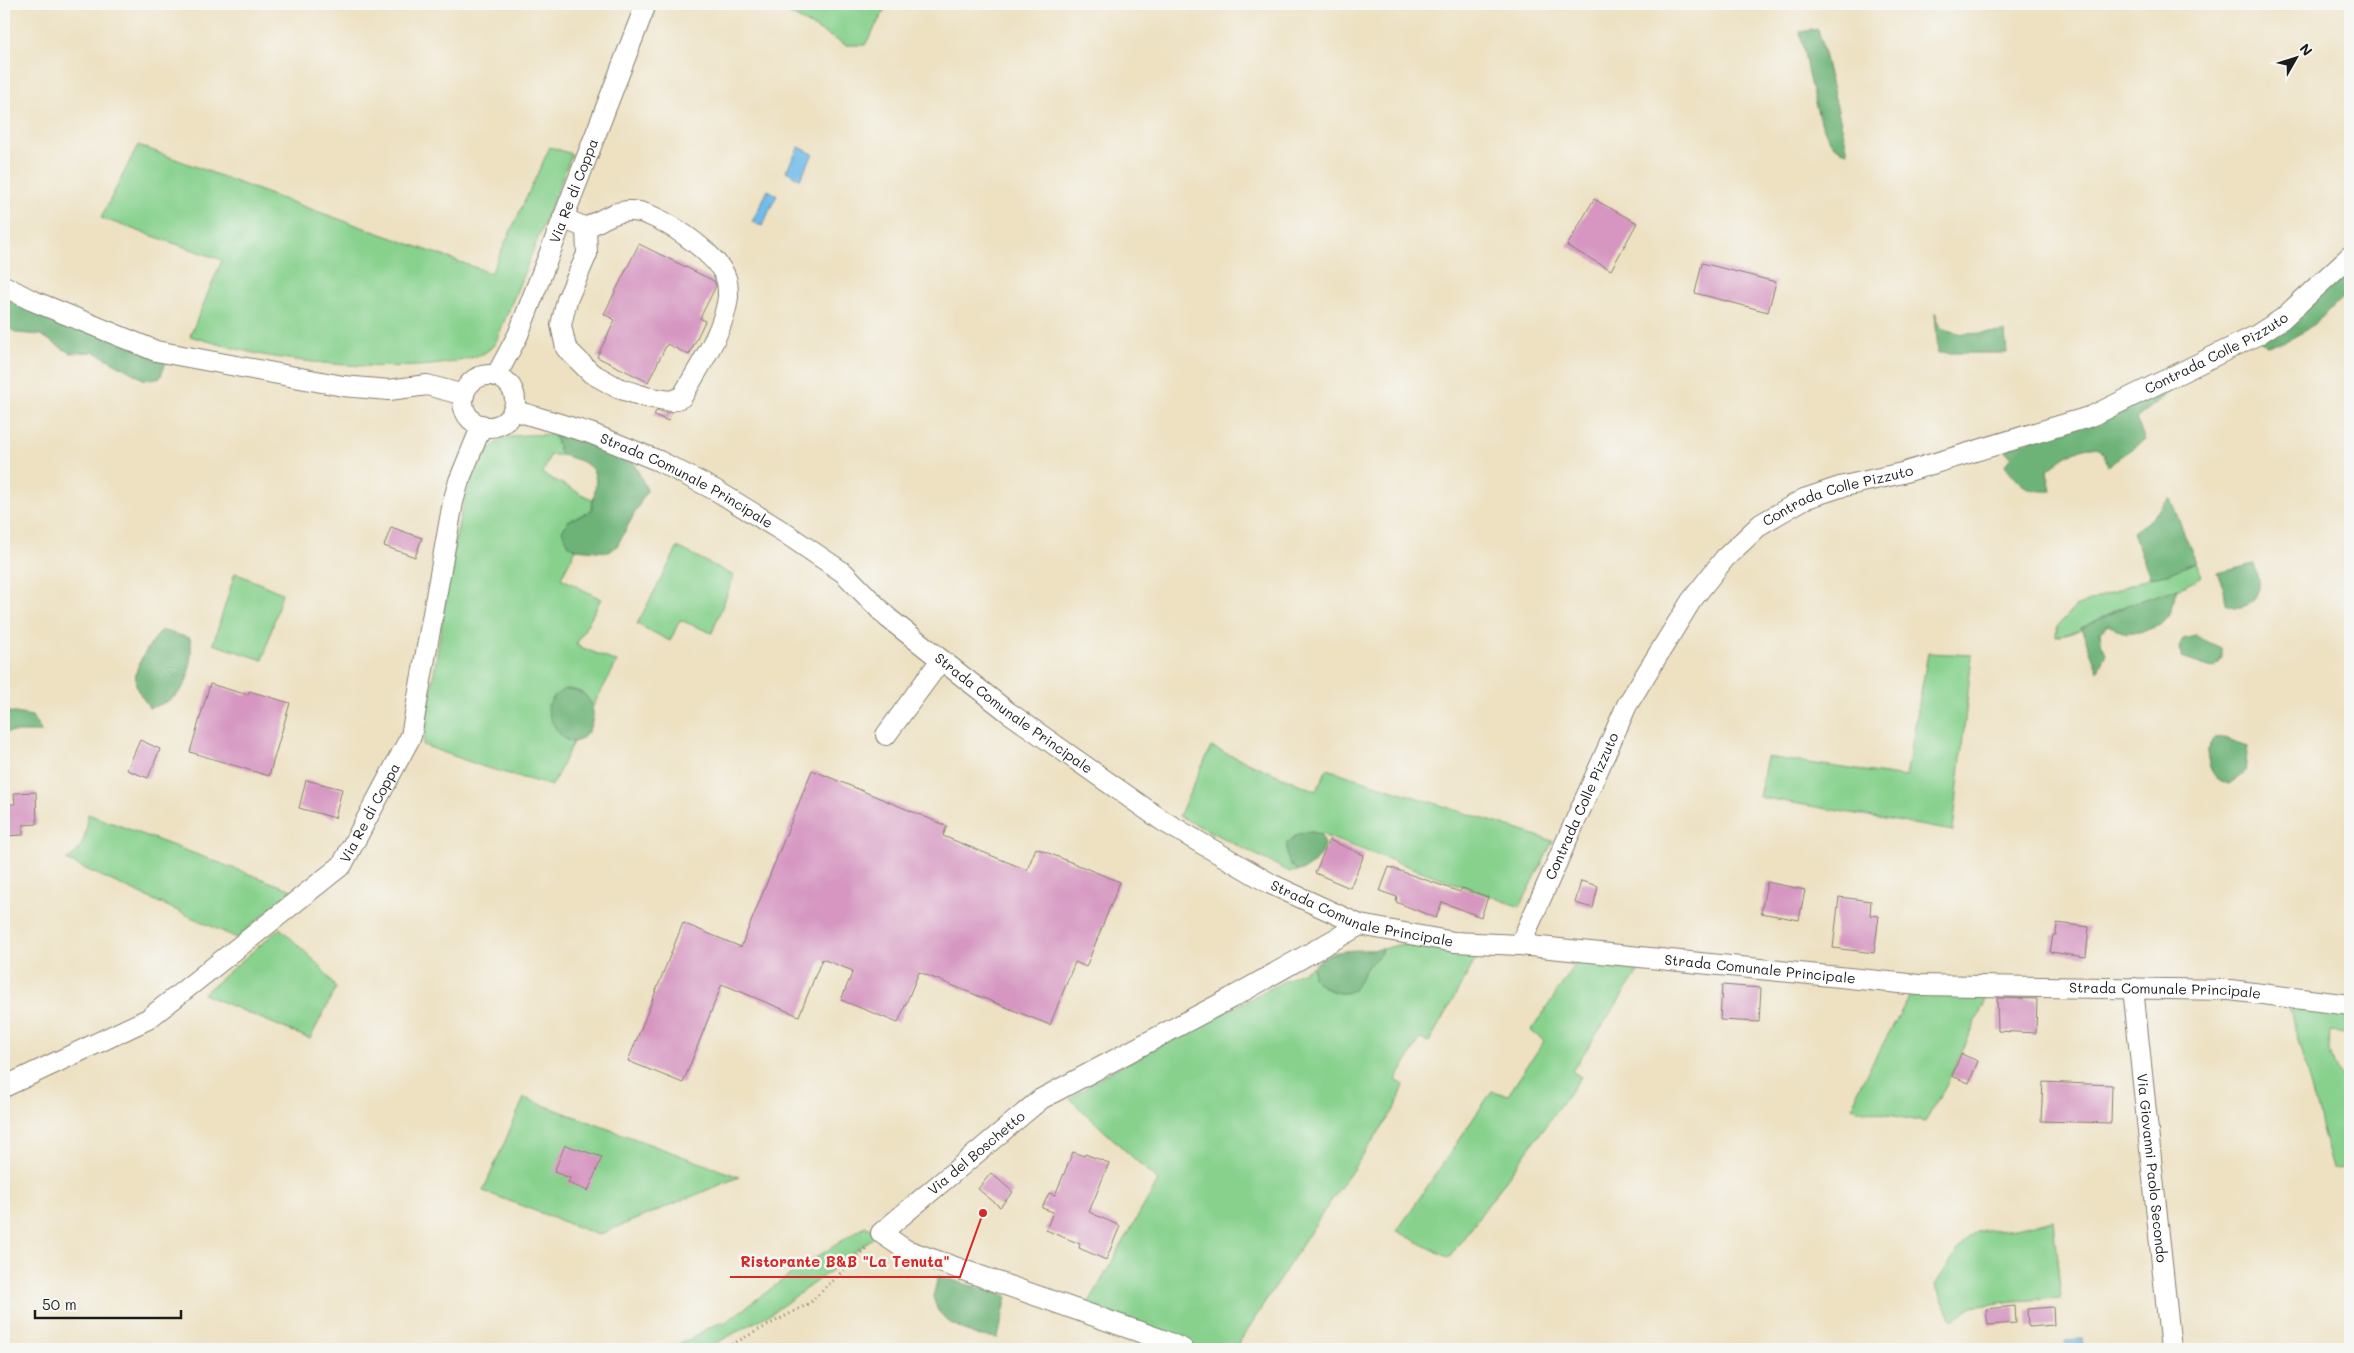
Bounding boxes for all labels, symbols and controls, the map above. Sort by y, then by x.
north arrow [2272,32,2322,82]
text: N [2296,39,2317,60]
street label: Via Re di Coppa [544,136,602,246]
street label: Contrada Colle Pizzuto [2141,308,2292,398]
street label: Strada Comunale Principale [597,428,777,532]
street label: Contrada Colle Pizzuto [1759,460,1915,530]
street label: Strada Comunale Principale [931,648,1097,778]
street label: Contrada Colle Pizzuto [1540,729,1623,883]
street label: Via Re di Coppa [335,759,404,866]
street label: Strada Comunale Principale [1268,875,1455,951]
street label: Strada Comunale Principale [1664,950,1857,988]
street label: Strada Comunale Principale [2069,977,2262,1003]
street label: Via Giovanni Paolo Secondo [2133,1072,2172,1263]
street label: Via del Boschetto [924,1106,1029,1199]
callout: Ristorante B&B "La Tenuta" [730,1247,960,1277]
text: Ristorante B&B "La Tenuta" [740,1251,950,1271]
scale bar [35,1288,181,1320]
text: 50 m [42,1294,77,1314]

